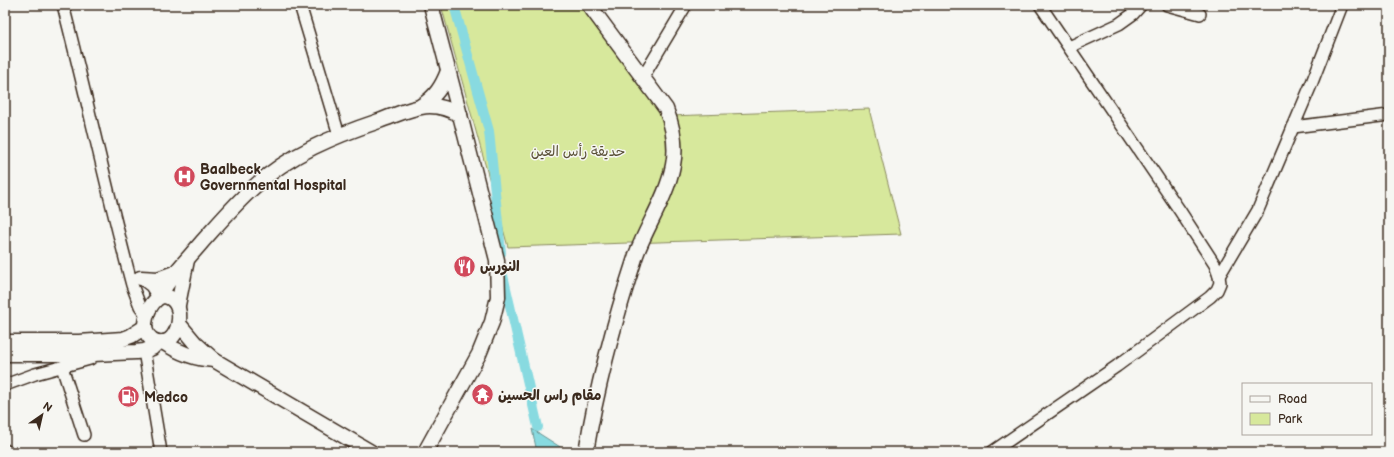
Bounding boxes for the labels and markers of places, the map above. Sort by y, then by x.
place label: Baalbeck Governmental Hospital [200,161,346,194]
hospital icon: Baalbeck Governmental Hospital [171,164,197,190]
restaurant icon: النورس [452,253,478,279]
place label: النورس [480,258,520,276]
temple icon: مقام راس الحسين [469,382,495,408]
fuel station icon: Medco [116,384,142,410]
place label: مقام راس الحسين [498,387,601,406]
place label: Medco [144,389,188,406]

